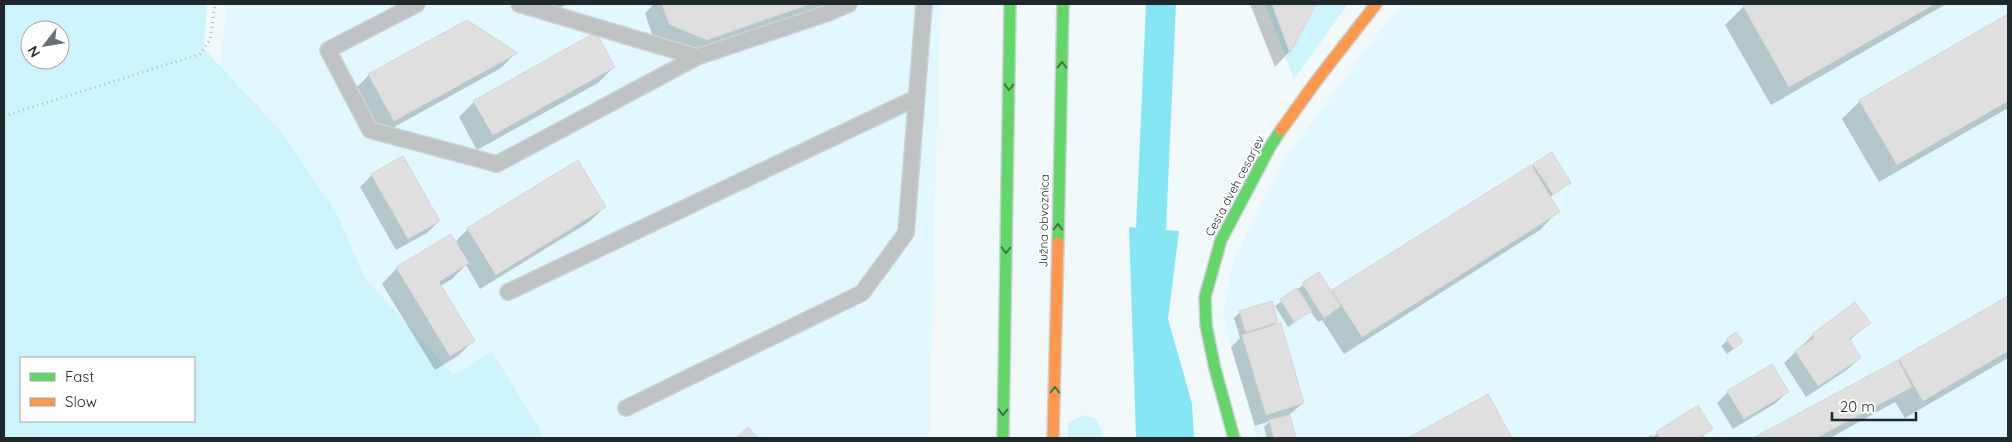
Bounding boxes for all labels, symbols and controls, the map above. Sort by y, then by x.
north arrow [20,20,70,70]
text: N [23,43,44,61]
one-way arrow [1056,60,1067,68]
one-way arrow [1004,84,1014,92]
street label: Cesta dveh cesarjev [1202,133,1267,239]
street label: Južna obvoznica [1035,174,1052,268]
one-way arrow [1053,223,1063,230]
one-way arrow [1001,246,1011,254]
legend [20,357,195,422]
text: Fast [65,367,94,386]
one-way arrow [1049,385,1060,393]
scale bar [1832,390,1916,422]
text: Slow [65,392,97,411]
text: 20 m [1840,397,1875,416]
one-way arrow [998,409,1008,417]

